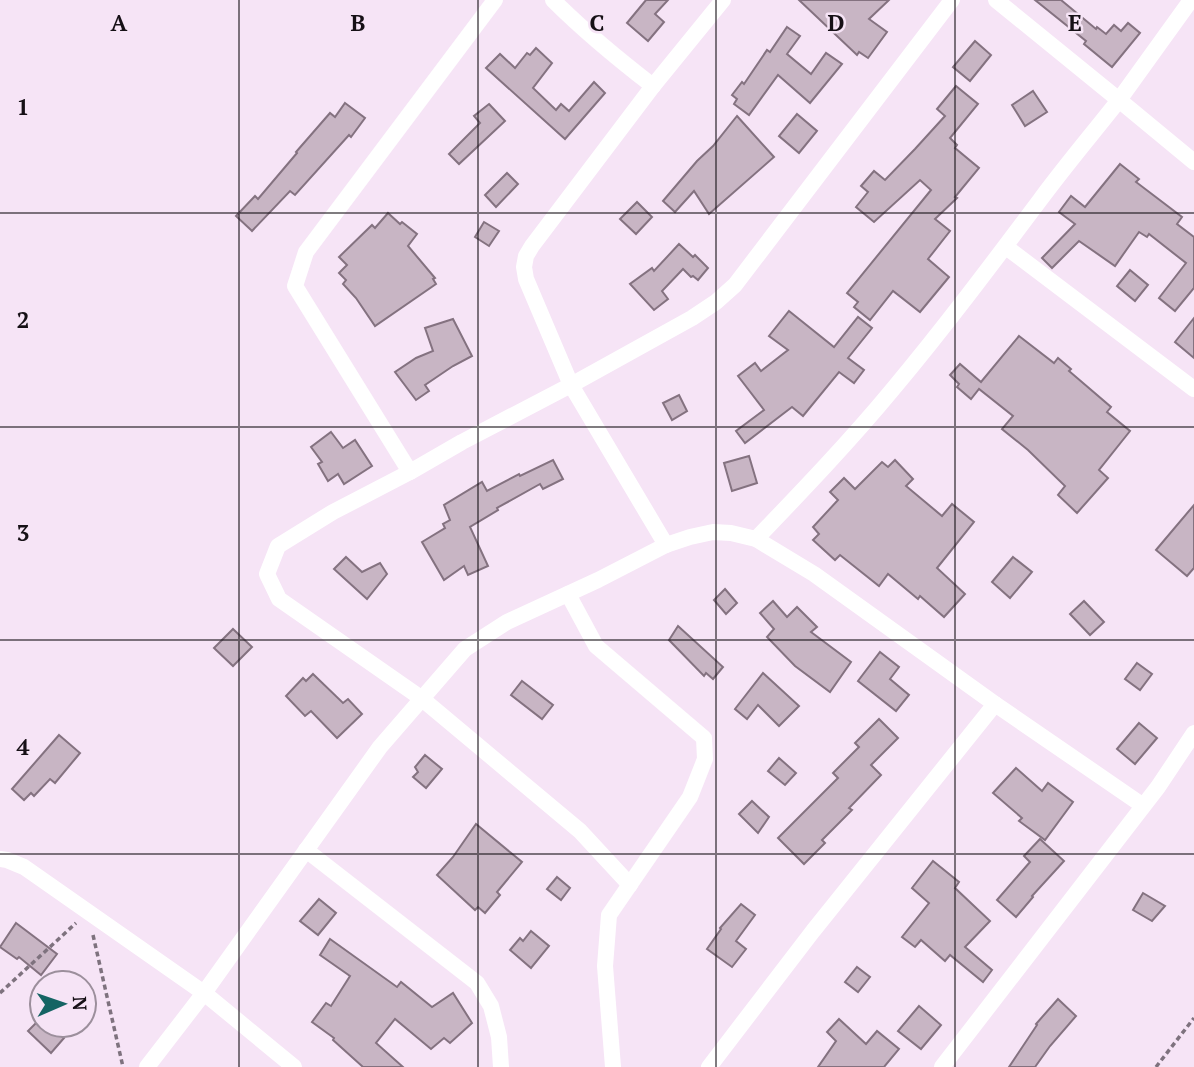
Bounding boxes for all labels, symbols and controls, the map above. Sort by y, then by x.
text: A [111,7,128,38]
text: B [351,7,366,38]
text: C [590,7,605,38]
text: D [828,7,845,38]
text: E [1068,7,1082,38]
text: 1 [17,91,30,122]
text: 2 [17,304,30,335]
text: 3 [17,517,30,548]
text: 4 [17,731,30,762]
north arrow [28,969,98,1039]
text: N [68,996,93,1012]

